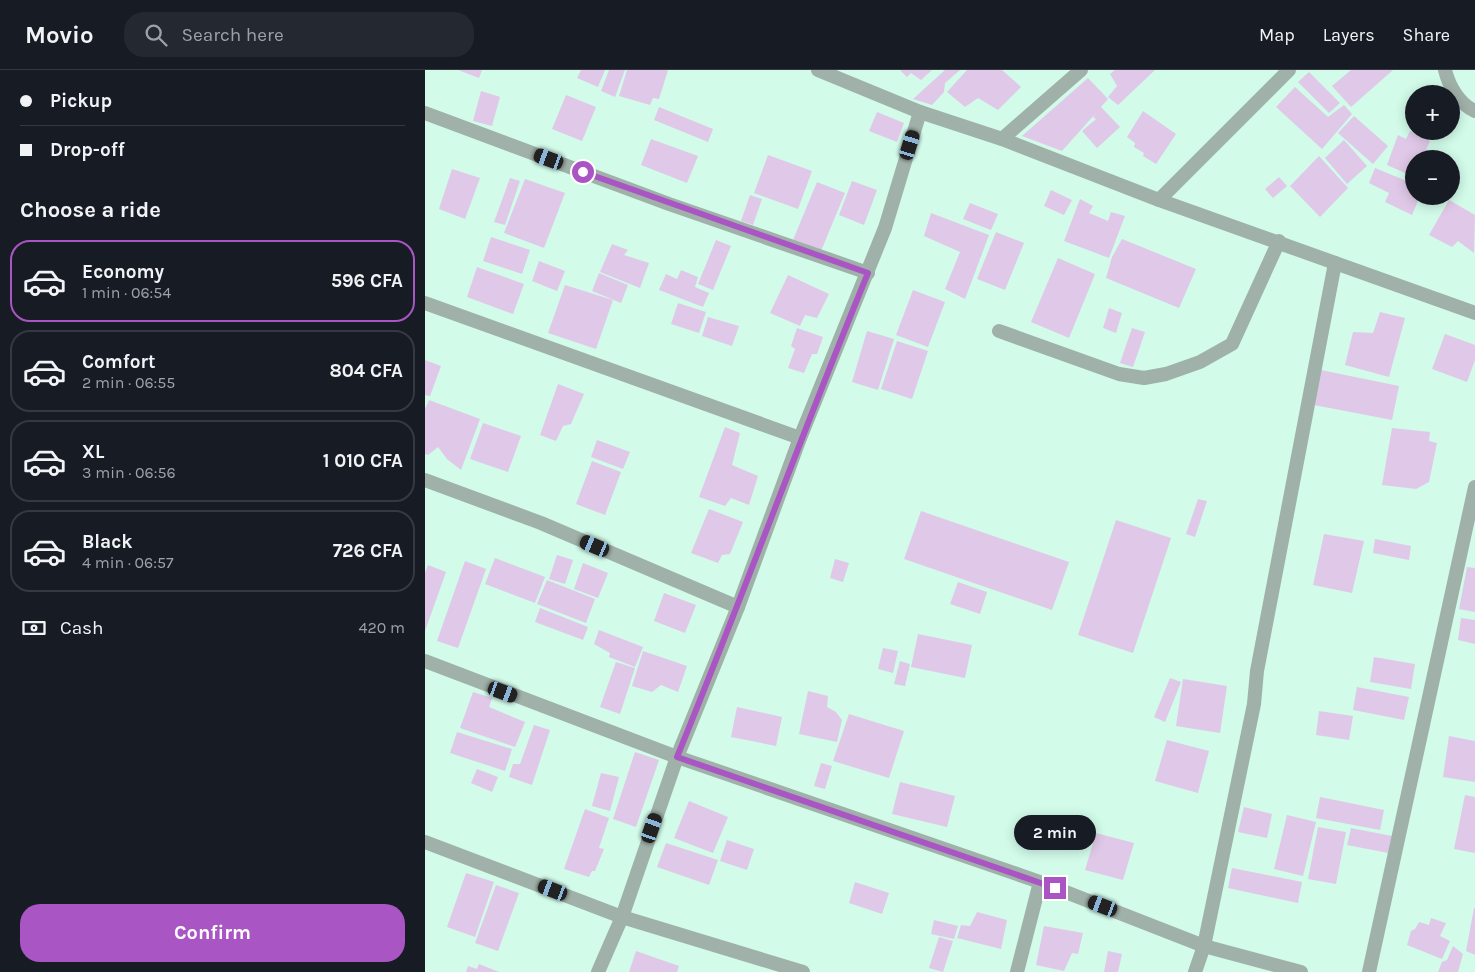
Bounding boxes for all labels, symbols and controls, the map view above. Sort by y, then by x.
search box [124,12,474,57]
text: Movio [25,21,94,49]
icon: search [142,21,170,49]
text: Search here [182,24,284,46]
text: Map [1259,24,1295,46]
text: Layers [1323,24,1375,46]
text: Share [1403,24,1450,46]
map controls [1405,85,1460,205]
button: + [1405,85,1460,140]
text: Pickup [50,90,112,112]
car [898,128,921,162]
text: Drop-off [50,139,125,161]
car [532,147,565,171]
button: − [1405,150,1460,205]
route start [572,161,594,183]
text: Choose a ride [20,197,161,223]
icon: car [22,259,67,304]
text: Economy [82,261,164,283]
text: 596 CFA [331,270,403,292]
text: 1 min · 06:54 [82,283,171,302]
icon: car [22,349,67,394]
text: Comfort [82,351,156,373]
text: 804 CFA [330,360,403,382]
text: 2 min · 06:55 [82,373,175,392]
icon: car [22,439,67,484]
text: XL [82,441,104,463]
text: 1 010 CFA [323,450,403,472]
text: 3 min · 06:56 [82,463,176,482]
icon: car [22,529,67,574]
text: Black [82,531,133,553]
car [578,533,611,559]
text: 726 CFA [333,540,403,562]
text: 4 min · 06:57 [82,553,173,572]
icon: cash [20,614,48,642]
text: Cash [60,617,104,639]
text: 420 m [359,618,405,637]
car [486,680,519,704]
car [640,811,663,845]
callout: 2 min [1014,816,1096,850]
text: 2 min [1033,823,1077,842]
route end [1044,877,1066,899]
car [536,878,569,902]
car [1086,894,1119,918]
button: Confirm [20,904,405,962]

